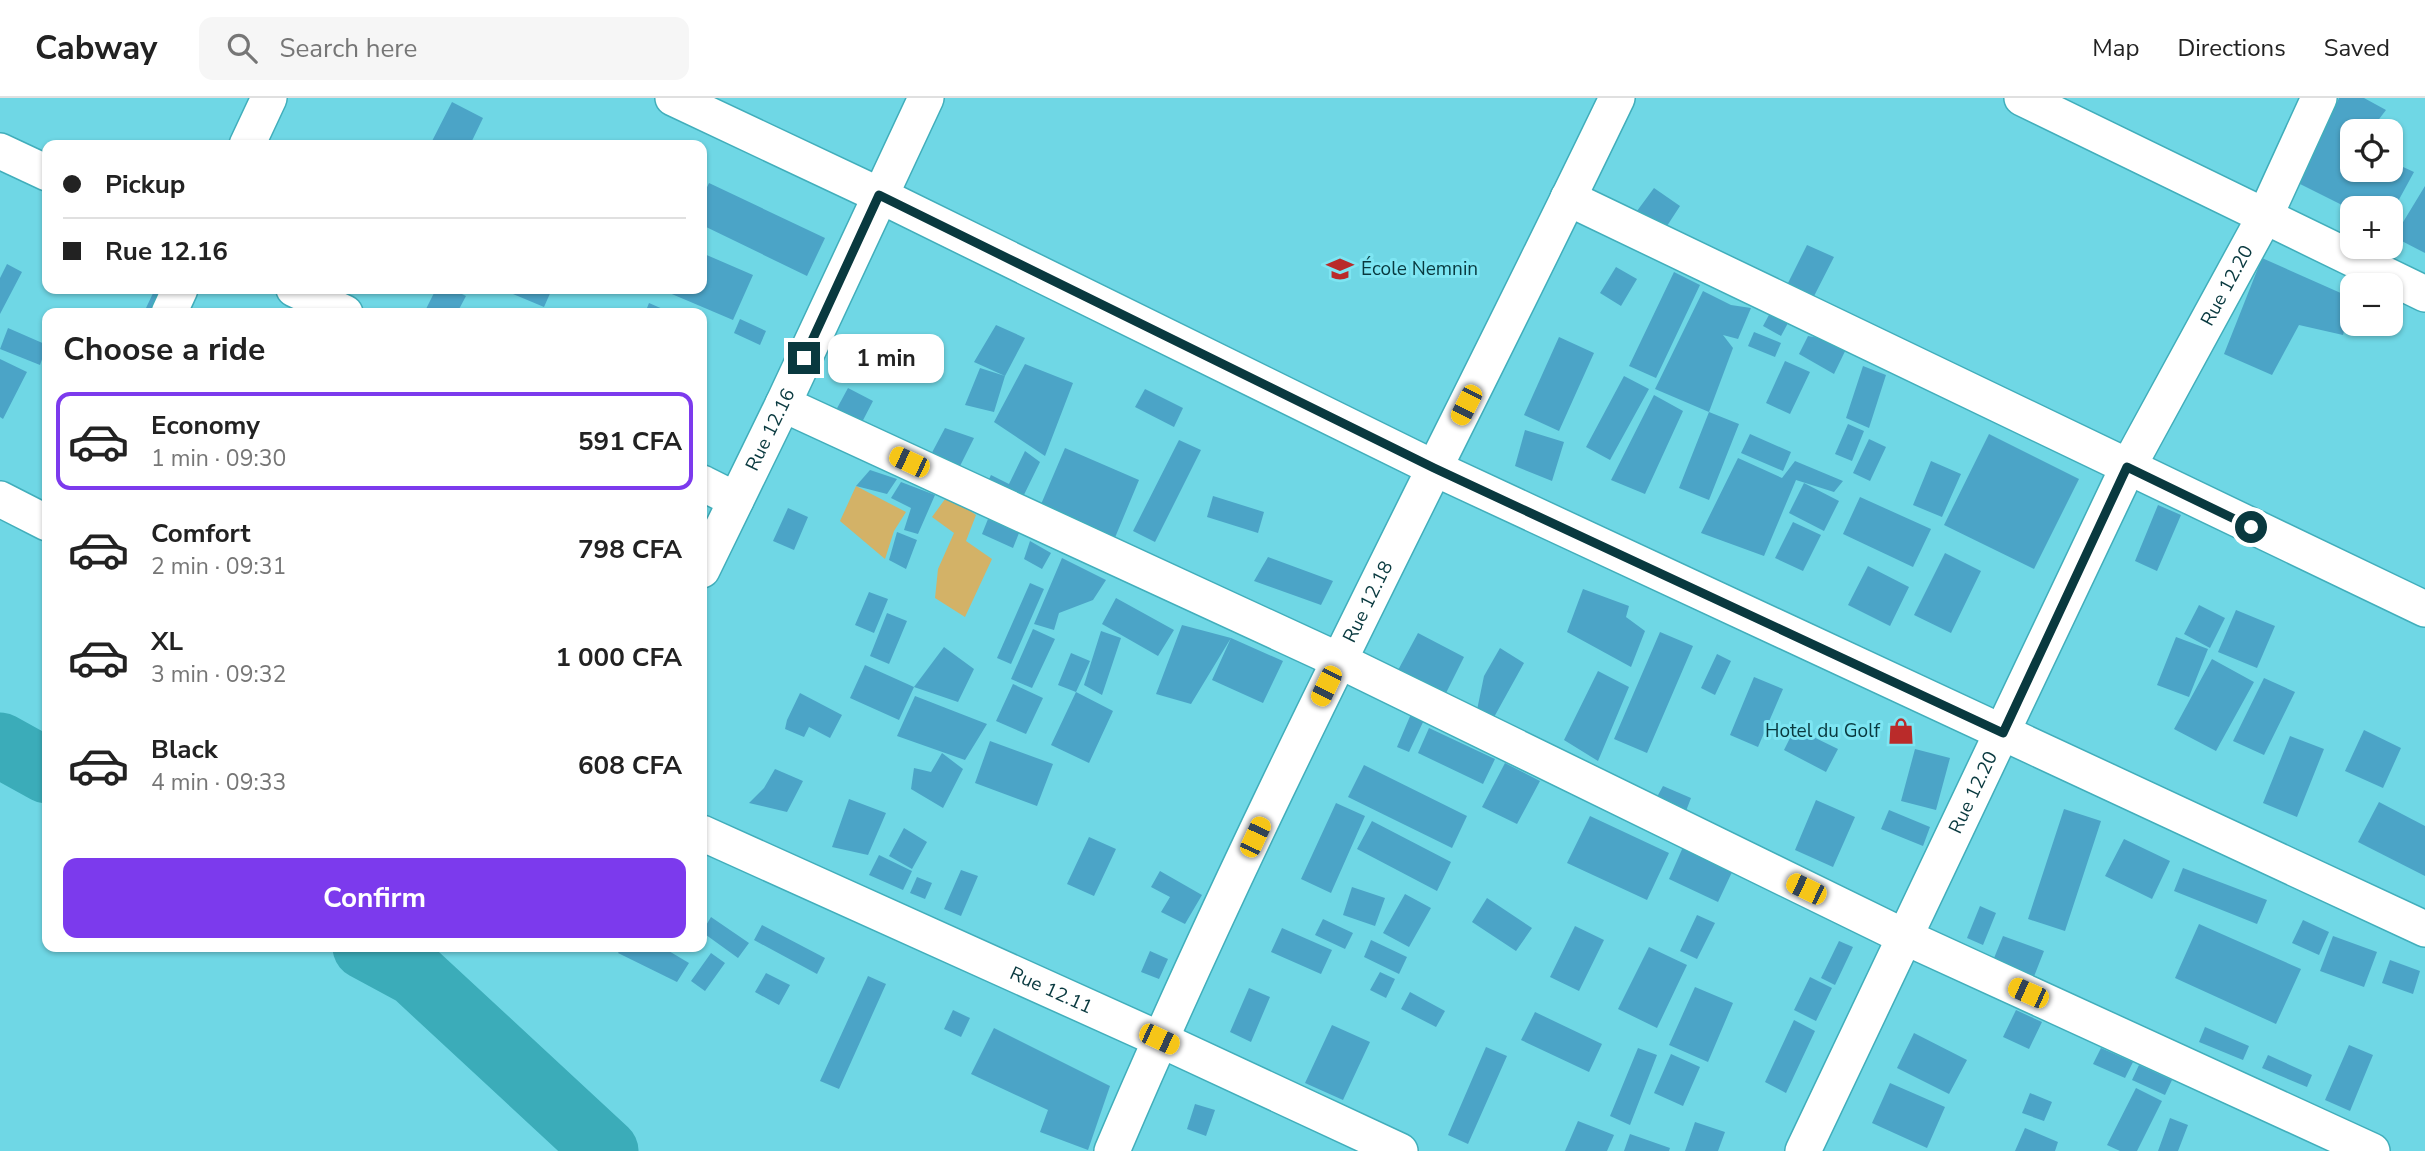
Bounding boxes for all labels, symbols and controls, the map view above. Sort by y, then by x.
search box [199,17,689,80]
text: Cabway [35,26,157,71]
icon: search [223,29,261,67]
text: Search here [279,31,417,66]
text: Map [2092,32,2139,64]
text: Directions [2177,32,2286,64]
text: Saved [2324,32,2390,64]
map controls [2340,119,2403,336]
button: locate [2340,119,2403,182]
text: Pickup [105,167,185,202]
button: + [2340,196,2403,259]
text: Rue 12.16 [105,234,228,269]
street label: Rue 12.20 [2194,241,2260,331]
school or university icon: École Nemnin [1325,254,1355,284]
place label: École Nemnin [1361,256,1478,282]
button: − [2340,273,2403,336]
text: Choose a ride [63,328,265,371]
callout: 1 min [828,334,944,382]
route end [788,342,820,374]
text: 1 min [856,343,916,374]
car [1448,382,1485,428]
street label: Rue 12.16 [739,384,801,475]
text: Economy [151,408,260,443]
icon: car [67,410,130,473]
text: 591 CFA [578,424,682,459]
text: 1 min · 09:30 [151,443,286,474]
car [886,444,933,480]
route start [2235,511,2267,543]
text: Comfort [151,516,251,551]
icon: car [67,518,130,581]
text: 798 CFA [578,532,682,567]
text: 2 min · 09:31 [151,551,286,582]
street label: Rue 12.18 [1337,556,1399,647]
text: XL [151,624,183,659]
icon: car [67,626,130,689]
text: 1 000 CFA [555,640,682,675]
text: 3 min · 09:32 [151,659,286,690]
car [1308,663,1345,709]
shop icon: Hotel du Golf [1886,716,1916,746]
place label: Hotel du Golf [1765,718,1881,744]
text: Black [151,732,218,767]
icon: car [67,734,130,797]
street label: Rue 12.20 [1943,747,2004,838]
text: 608 CFA [578,748,682,783]
text: 4 min · 09:33 [151,767,286,798]
car [1237,814,1274,860]
button: Confirm [63,858,686,938]
car [1783,870,1830,908]
street label: Rue 12.11 [1006,960,1097,1020]
car [2005,975,2052,1011]
car [1136,1021,1183,1057]

